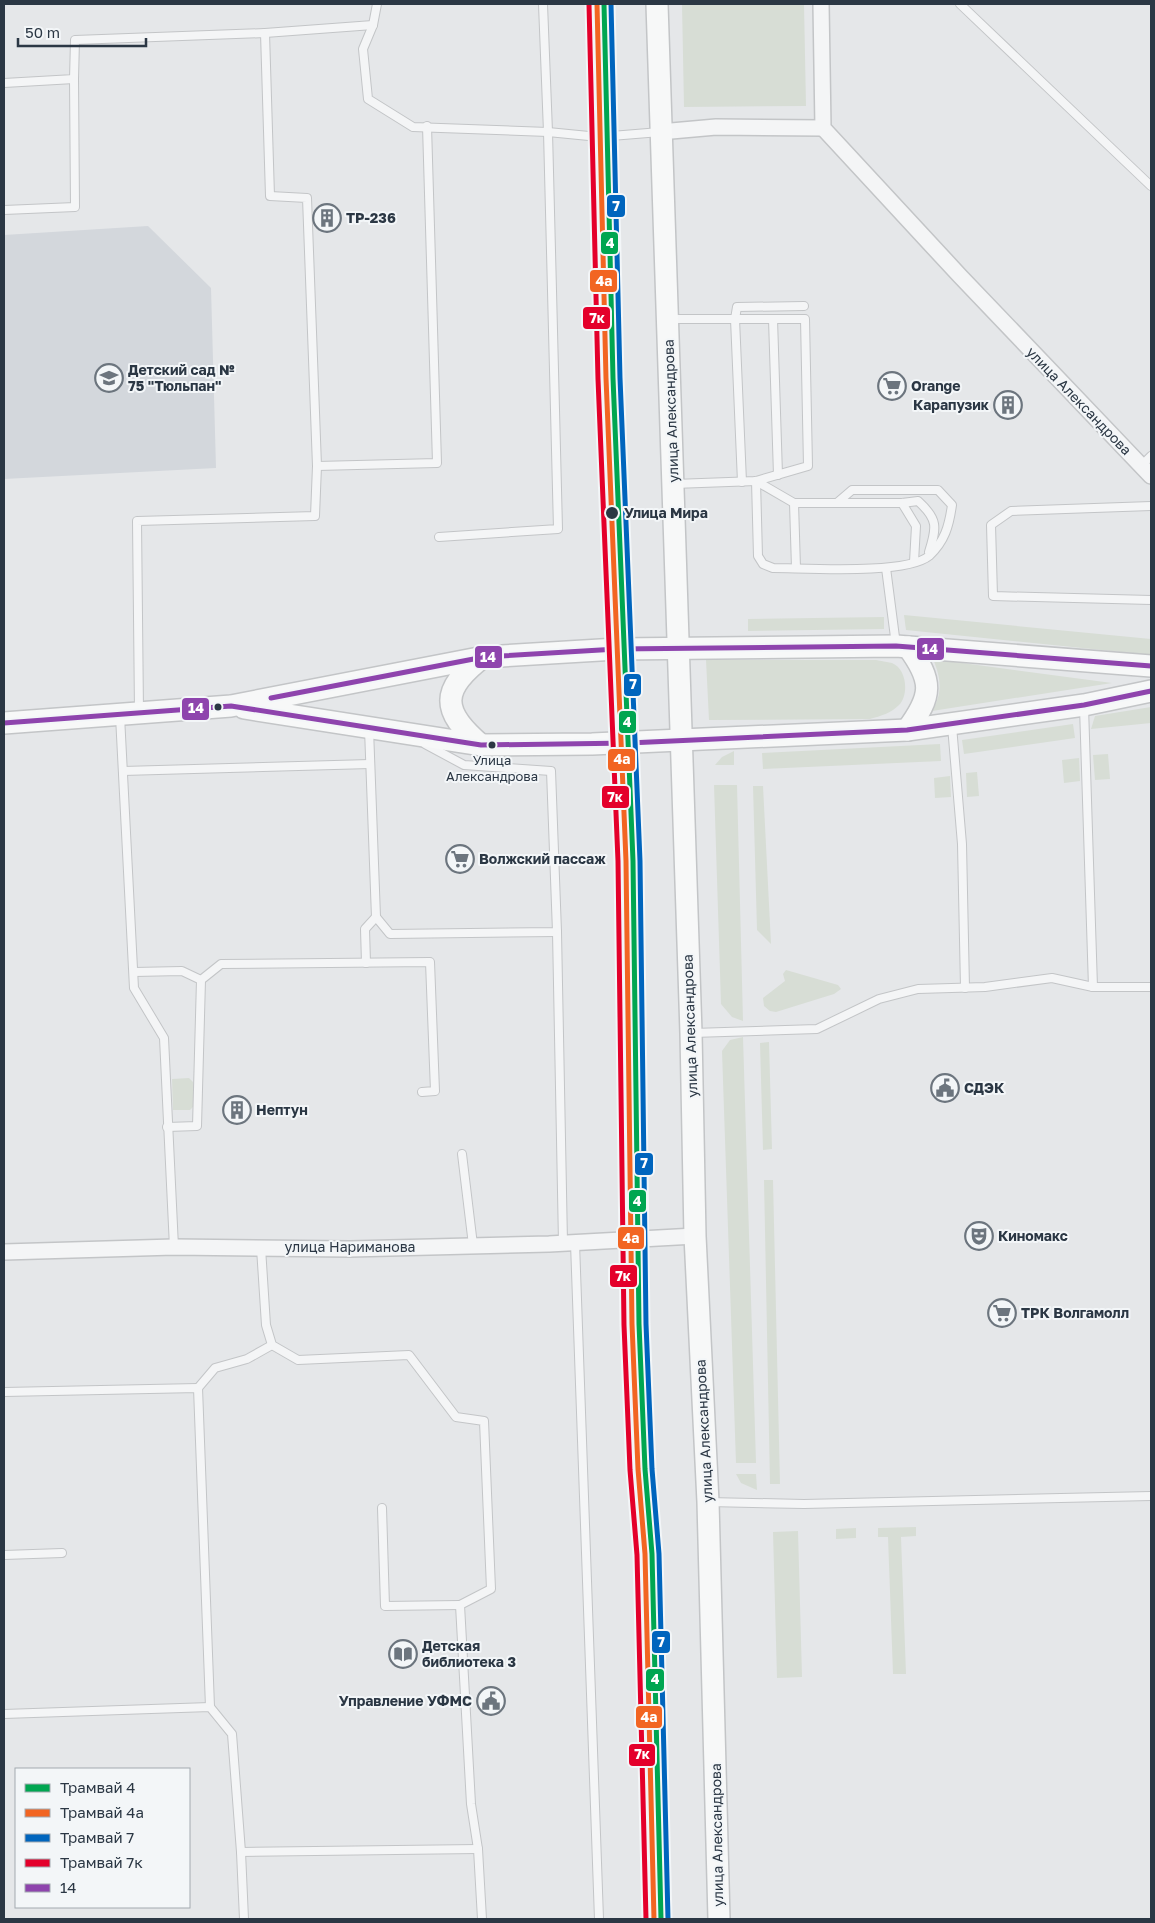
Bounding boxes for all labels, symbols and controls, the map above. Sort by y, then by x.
scale bar [18,15,145,47]
text: 50 m [25,23,60,41]
line badge: 7 [606,194,626,218]
text: 7 [612,197,620,214]
building icon: ТР-236 [312,203,342,233]
place label: ТР-236 [346,209,396,226]
line badge: 4 [600,231,619,255]
text: 4 [606,234,615,251]
line badge: 4а [589,269,618,293]
text: 4а [596,272,612,289]
line badge: 7к [582,306,611,330]
text: 7к [589,309,605,326]
street label: улица Александрова [659,339,682,483]
street label: улица Александрова [1023,343,1135,458]
place label: Детский сад № 75 "Тюльпан" [128,361,235,394]
school or university icon: Детский сад № 75 "Тюльпан" [94,363,124,393]
supermarket icon: Orange [877,371,907,401]
place label: Orange [911,377,961,394]
building icon: Карапузик [993,390,1023,420]
place label: Карапузик [913,396,989,413]
place label: Улица Мира [624,504,708,521]
marker: Улица Мира [604,505,620,521]
line badge: 14 [916,637,945,661]
text: 14 [922,640,938,657]
line badge: 14 [474,645,503,669]
text: 14 [480,648,496,665]
line badge: 7 [623,673,642,697]
text: 7 [629,675,637,692]
line badge: 14 [181,697,210,721]
text: 14 [188,699,204,716]
unlabelled marker [213,702,223,712]
line badge: 4 [618,710,637,734]
text: 4 [623,713,632,730]
marker: Улица Александрова [487,740,497,750]
line badge: 4а [607,748,636,772]
text: 4а [614,750,630,767]
place label: Улица Александрова [446,752,538,784]
line badge: 7к [601,785,630,809]
text: 7к [607,788,623,805]
supermarket icon: Волжский пассаж [445,844,475,874]
place label: Волжский пассаж [479,850,606,867]
street label: улица Александрова [678,954,701,1098]
public building icon: СДЭК [930,1073,960,1103]
place label: СДЭК [964,1079,1005,1096]
building icon: Нептун [222,1095,252,1125]
place label: Нептун [256,1101,308,1118]
line badge: 7 [634,1152,654,1176]
text: 7 [640,1154,648,1171]
line badge: 4 [628,1189,647,1213]
text: 4 [633,1192,642,1209]
theatre icon: Киномакс [964,1221,994,1251]
line badge: 4а [617,1226,645,1250]
place label: Киномакс [998,1227,1068,1244]
text: 4а [623,1229,639,1246]
street label: улица Нариманова [285,1238,415,1255]
line badge: 7к [609,1264,638,1288]
text: 7к [615,1267,631,1284]
supermarket icon: ТРК Волгамолл [987,1298,1017,1328]
place label: ТРК Волгамолл [1021,1304,1129,1321]
street label: улица Александрова [691,1359,716,1503]
line badge: 7 [651,1630,671,1654]
text: 7 [657,1633,665,1650]
place label: Детская библиотека 3 [422,1637,516,1670]
library icon: Детская библиотека 3 [388,1639,418,1669]
line badge: 4 [645,1668,665,1692]
text: 4 [651,1670,660,1687]
public building icon: Управление УФМС [476,1686,506,1716]
place label: Управление УФМС [339,1692,472,1709]
line badge: 4а [635,1705,663,1729]
text: 4а [641,1708,657,1725]
line badge: 7к [628,1743,656,1767]
text: 7к [634,1745,650,1762]
street label: улица Александрова [707,1763,726,1907]
legend [15,1768,190,1908]
text: Трамвай 4 [60,1778,135,1796]
text: Трамвай 4а [60,1803,144,1821]
text: Трамвай 7 [60,1828,134,1846]
text: Трамвай 7к [60,1853,143,1871]
text: 14 [60,1878,76,1896]

